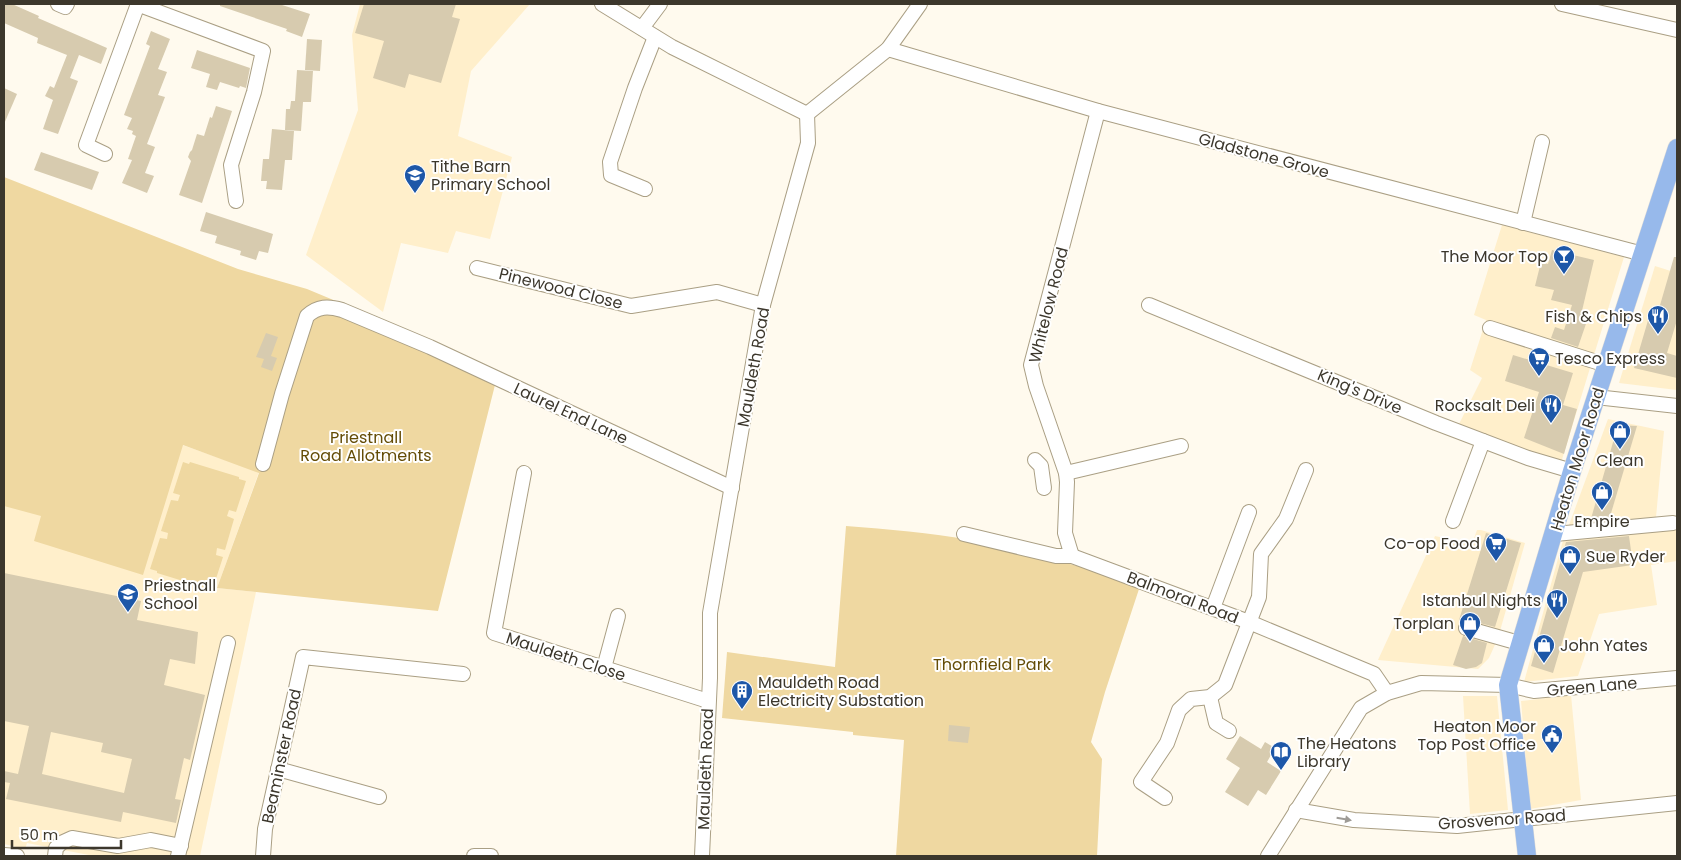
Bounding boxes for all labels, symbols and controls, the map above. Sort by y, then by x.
street label: Gladstone Grove [1196,127,1332,184]
place label: Tithe Barn Primary School [431,155,550,196]
school or university icon: Tithe Barn Primary School [403,163,427,194]
bar icon: The Moor Top [1552,244,1576,275]
street label: Whitelow Road [1023,245,1074,365]
place label: The Moor Top [1441,245,1548,268]
street label: Pinewood Close [497,262,625,315]
restaurant icon: Fish & Chips [1646,304,1670,335]
street label: Mauldeth Road [732,305,775,429]
place label: Fish & Chips [1545,305,1642,328]
supermarket icon: Tesco Express [1527,346,1551,377]
place label: Tesco Express [1555,347,1665,370]
street label: King's Drive [1314,363,1406,420]
street label: Laurel End Lane [510,377,632,450]
street label: Heaton Moor Road [1545,385,1610,534]
restaurant icon: Rocksalt Deli [1539,393,1563,424]
place label: Rocksalt Deli [1435,394,1535,417]
shop icon: Clean [1608,419,1632,450]
park label: Priestnall Road Allotments [300,426,432,467]
place label: Clean [1596,449,1644,472]
shop icon: Empire [1590,480,1614,511]
place label: Empire [1574,510,1630,533]
supermarket icon: Co-op Food [1484,531,1508,562]
place label: Co-op Food [1384,532,1480,555]
shop icon: Sue Ryder [1558,544,1582,575]
place label: Sue Ryder [1586,545,1665,568]
street label: Balmoral Road [1124,566,1242,629]
place label: Priestnall School [144,574,216,615]
school or university icon: Priestnall School [116,582,140,613]
restaurant icon: Istanbul Nights [1545,588,1569,619]
place label: Istanbul Nights [1422,589,1541,612]
shop icon: Torplan [1458,611,1482,642]
place label: Torplan [1393,612,1454,635]
street label: Mauldeth Close [503,626,629,687]
shop icon: John Yates [1532,633,1556,664]
place label: John Yates [1560,634,1648,657]
park label: Thornfield Park [933,653,1052,676]
place label: Mauldeth Road Electricity Substation [758,671,924,712]
street label: Green Lane [1546,671,1638,702]
building icon: Mauldeth Road Electricity Substation [730,679,754,710]
street label: Beaminster Road [256,687,307,826]
street label: Mauldeth Road [692,708,719,830]
place label: Heaton Moor Top Post Office [1417,715,1536,756]
public building icon: Heaton Moor Top Post Office [1540,723,1564,754]
place label: The Heatons Library [1297,732,1397,773]
library icon: The Heatons Library [1269,740,1293,771]
street label: Grosvenor Road [1437,804,1567,835]
one-way arrow [1337,815,1353,823]
scale bar [12,818,121,850]
text: 50 m [20,824,58,845]

